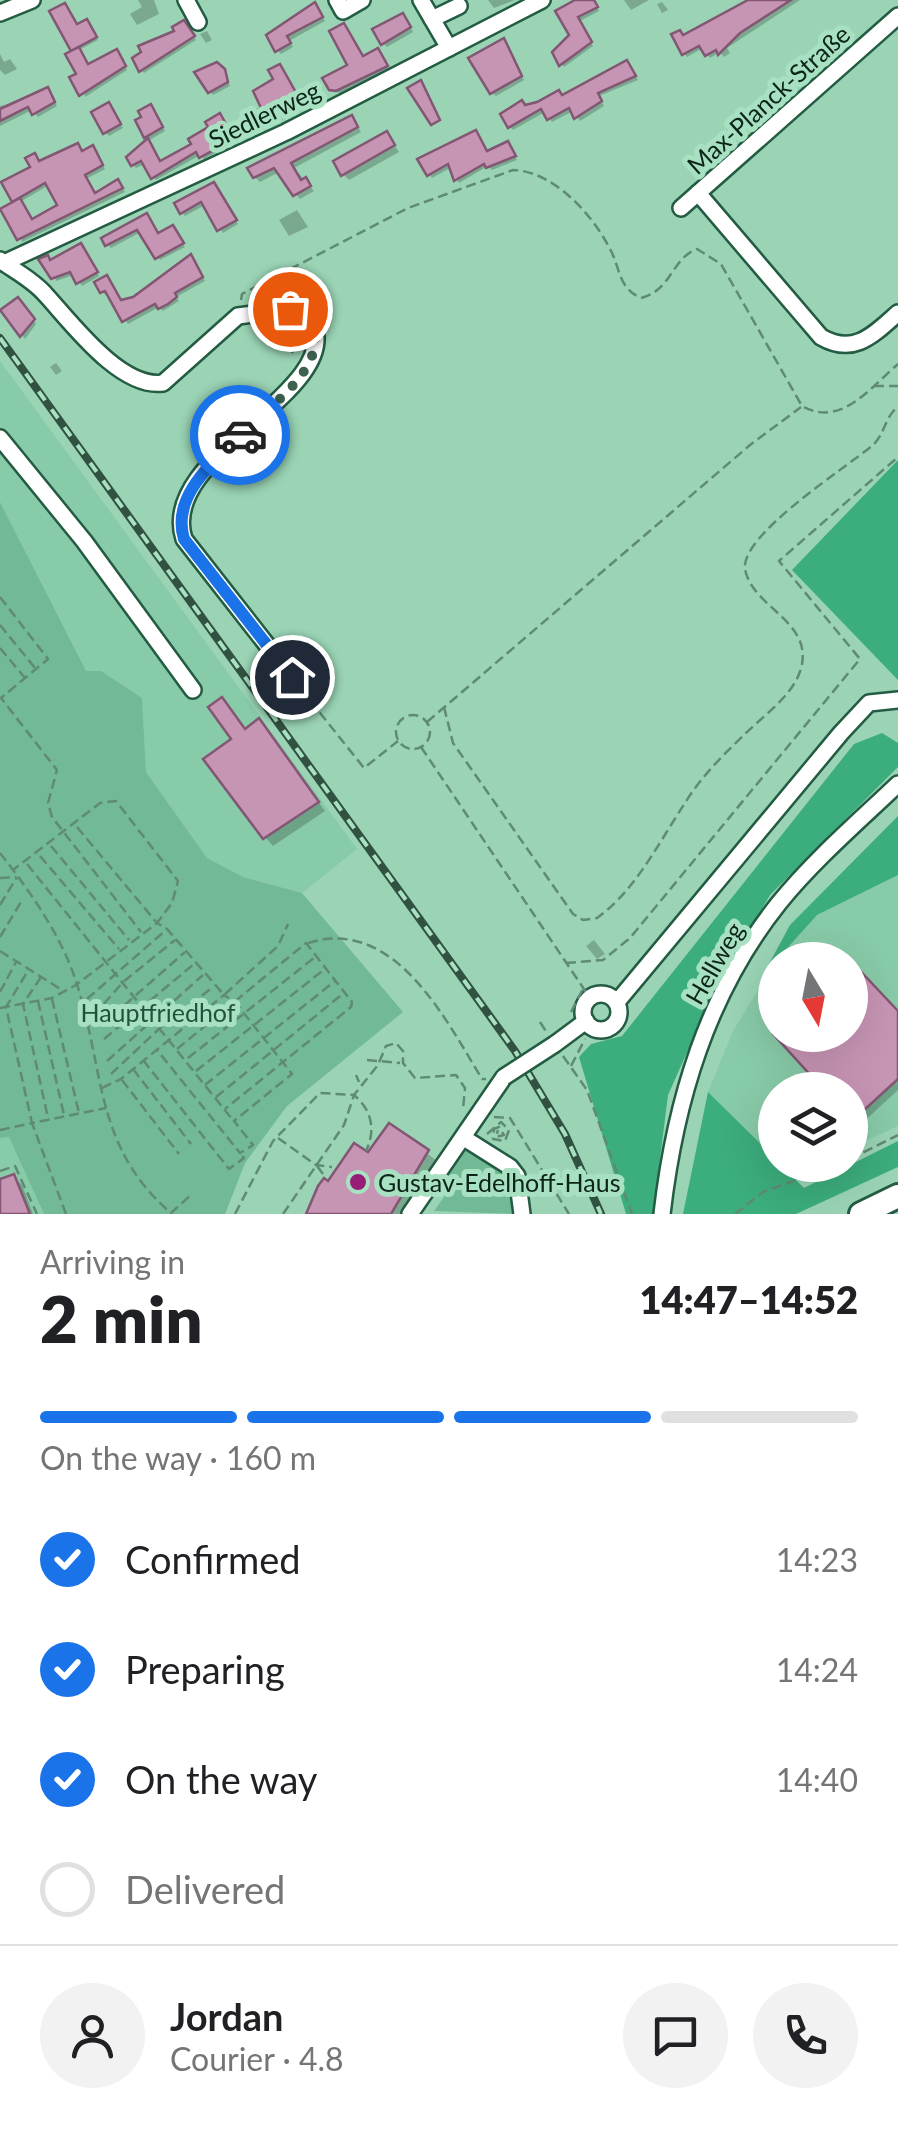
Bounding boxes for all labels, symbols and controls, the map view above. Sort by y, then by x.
street label: Max-Planck-Straße [681,18,855,180]
street label: Siedlerweg [203,74,325,154]
pin [248,267,333,352]
icon: bag [263,282,318,337]
courier [190,385,290,485]
icon: car [213,408,268,463]
pin [250,635,335,720]
icon: home [265,650,320,705]
street label: Hellweg [679,917,749,1009]
north arrow [758,942,868,1052]
map controls [758,942,868,1182]
park label: Hauptfriedhof [80,997,236,1027]
button: layers [758,1072,868,1182]
place label: Gustav-Edelhoff-Haus [378,1167,620,1197]
marker: Gustav-Edelhoff-Haus [347,1171,369,1193]
text: Arriving in [40,1242,185,1281]
text: 14:47–14:52 [639,1276,858,1322]
text: 2 min [40,1279,202,1357]
text: On the way · 160 m [40,1438,316,1477]
icon: check [40,1532,95,1587]
text: Confirmed [125,1536,301,1582]
text: 14:23 [776,1540,858,1579]
icon: check [40,1642,95,1697]
text: Preparing [125,1646,285,1692]
text: 14:24 [776,1650,858,1689]
icon: check [40,1752,95,1807]
text: On the way [125,1756,317,1802]
text: 14:40 [776,1760,858,1799]
text: Delivered [125,1866,285,1912]
button: person [40,1983,145,2088]
button: chat [623,1983,728,2088]
button: phone [753,1983,858,2088]
text: Jordan [170,1993,283,2039]
text: Courier · 4.8 [170,2039,344,2078]

